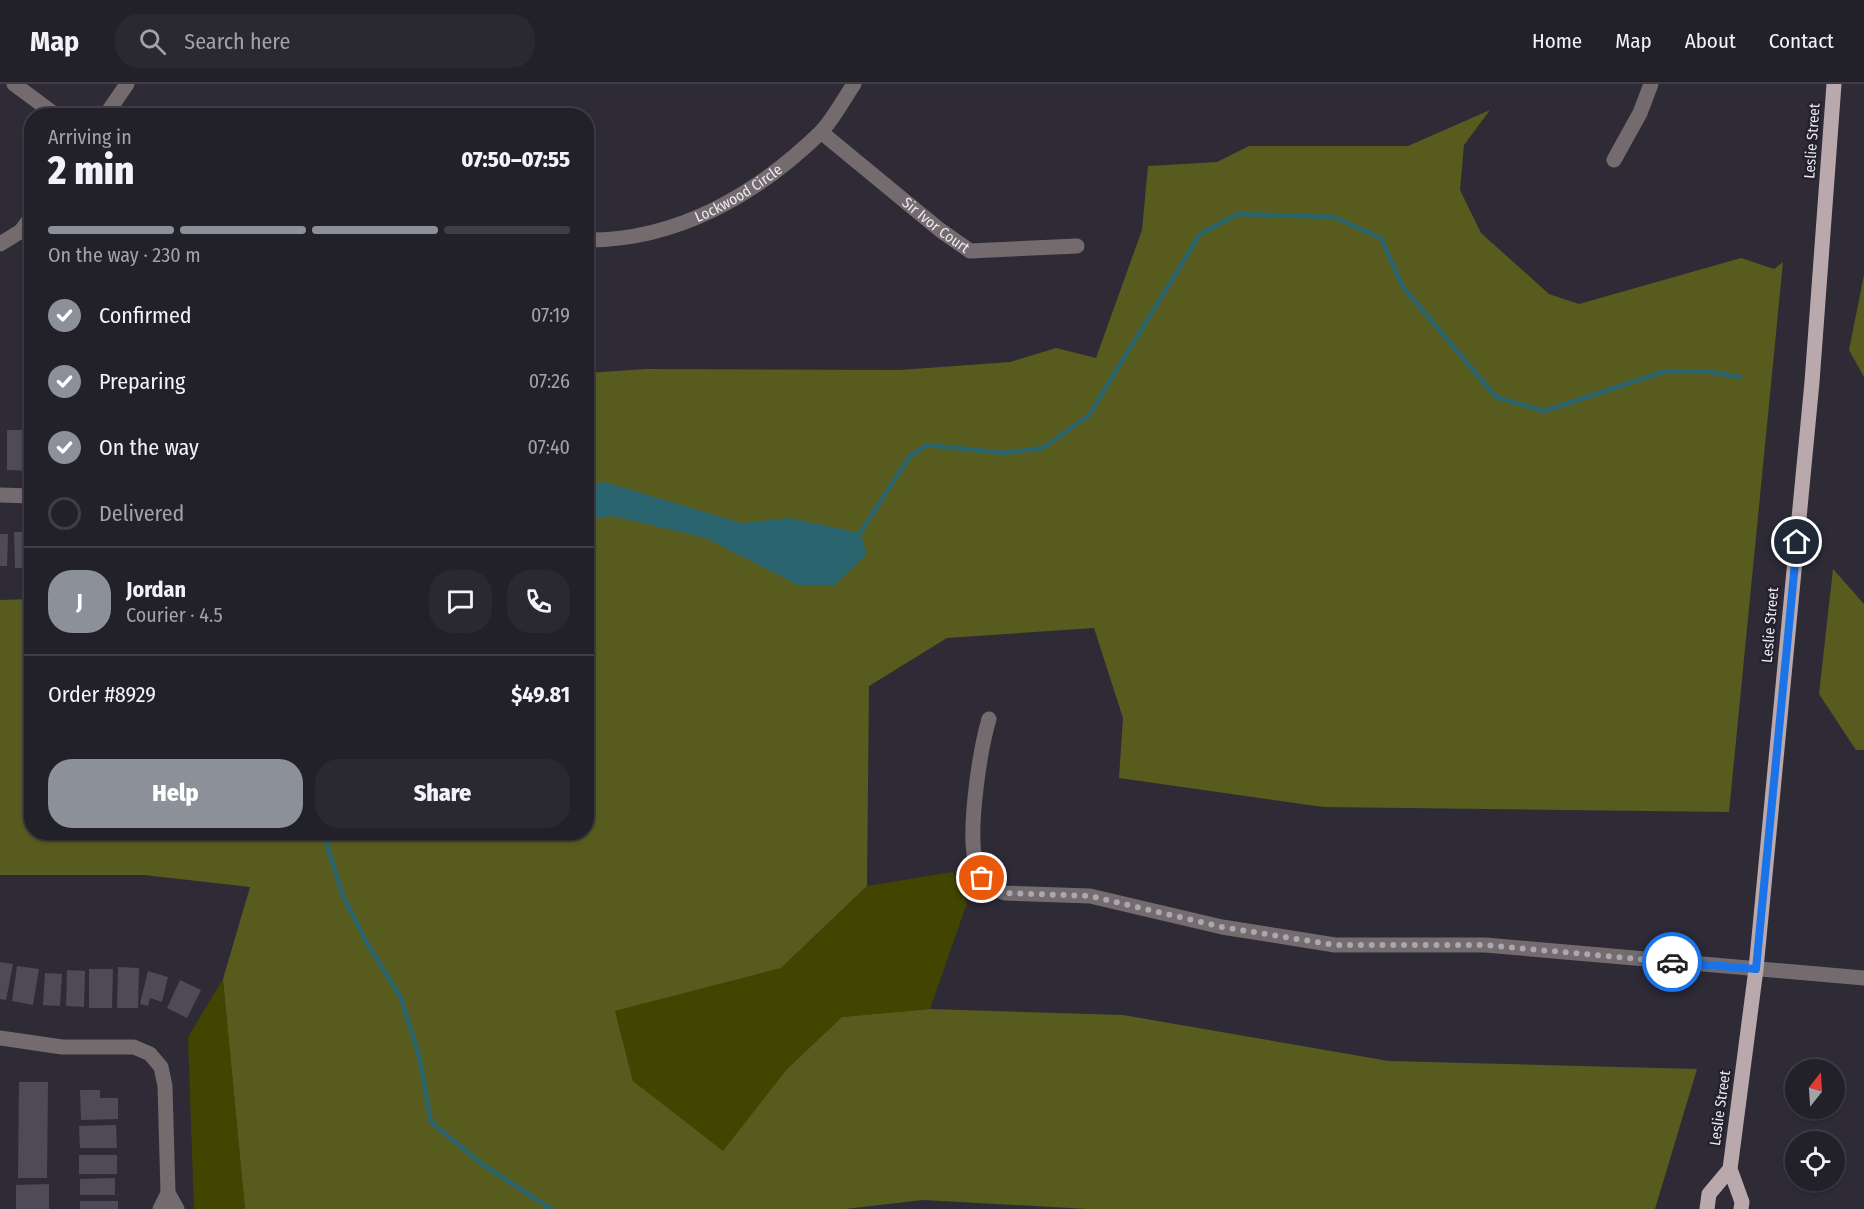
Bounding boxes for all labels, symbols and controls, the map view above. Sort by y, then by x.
search box [115,14,535,68]
text: Map [30,25,79,58]
icon: search [136,25,169,58]
text: Search here [184,28,290,55]
text: Home [1532,28,1582,54]
text: Map [1615,28,1652,54]
text: About [1685,28,1736,54]
text: Contact [1769,28,1834,54]
street label: Leslie Street [1800,103,1824,179]
text: Arriving in [48,125,132,149]
text: 07:50–07:55 [461,146,570,173]
text: 2 min [48,148,134,194]
street label: Lockwood Circle [692,160,786,226]
street label: Sir Ivor Court [898,194,973,257]
text: On the way · 230 m [48,243,201,267]
icon: check [48,299,81,332]
text: Confirmed [99,302,192,329]
text: 07:19 [531,303,570,327]
icon: check [48,365,81,398]
text: Preparing [99,368,185,395]
text: 07:26 [529,369,570,393]
icon: check [48,431,81,464]
text: On the way [99,434,199,461]
text: 07:40 [528,435,570,459]
text: Delivered [99,500,184,527]
pin [1771,516,1822,567]
icon: home [1780,525,1813,558]
button: chat [429,570,492,633]
button: phone [507,570,570,633]
text: Jordan [126,576,186,603]
street label: Leslie Street [1758,586,1782,663]
text: J [76,588,83,615]
text: Courier · 4.5 [126,603,223,627]
text: Order #8929 [48,681,156,708]
text: $49.81 [511,681,570,708]
button: Help [48,759,303,828]
button: Share [315,759,570,828]
pin [956,852,1007,903]
icon: bag [965,861,998,894]
courier [1642,932,1702,992]
icon: car [1656,946,1689,979]
north arrow [1785,1059,1845,1119]
map controls [1785,1059,1845,1191]
street label: Leslie Street [1706,1069,1734,1147]
button: locate [1785,1131,1845,1191]

